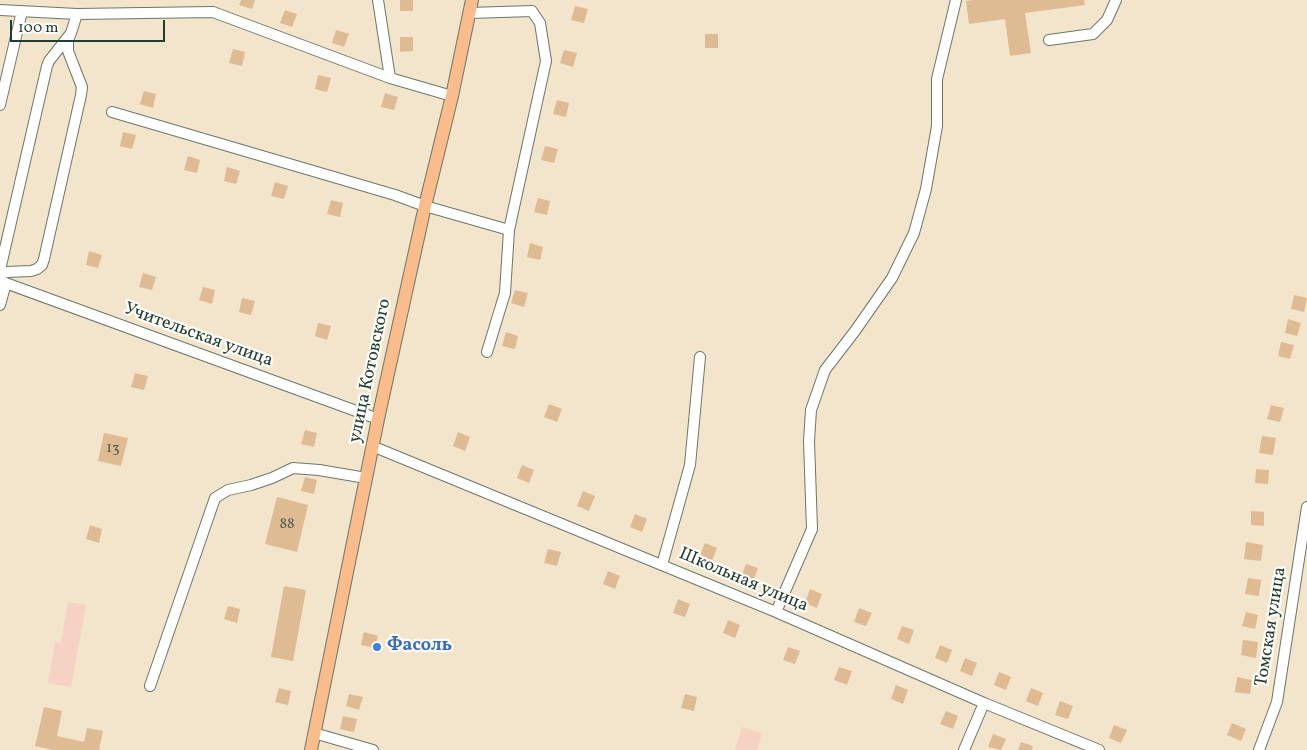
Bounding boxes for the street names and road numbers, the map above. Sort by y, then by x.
street label: улица Котовского [345,297,397,445]
street label: Учительская улица [121,299,275,373]
street label: Школьная улица [675,544,811,618]
street label: Томская улица [1252,566,1292,688]

